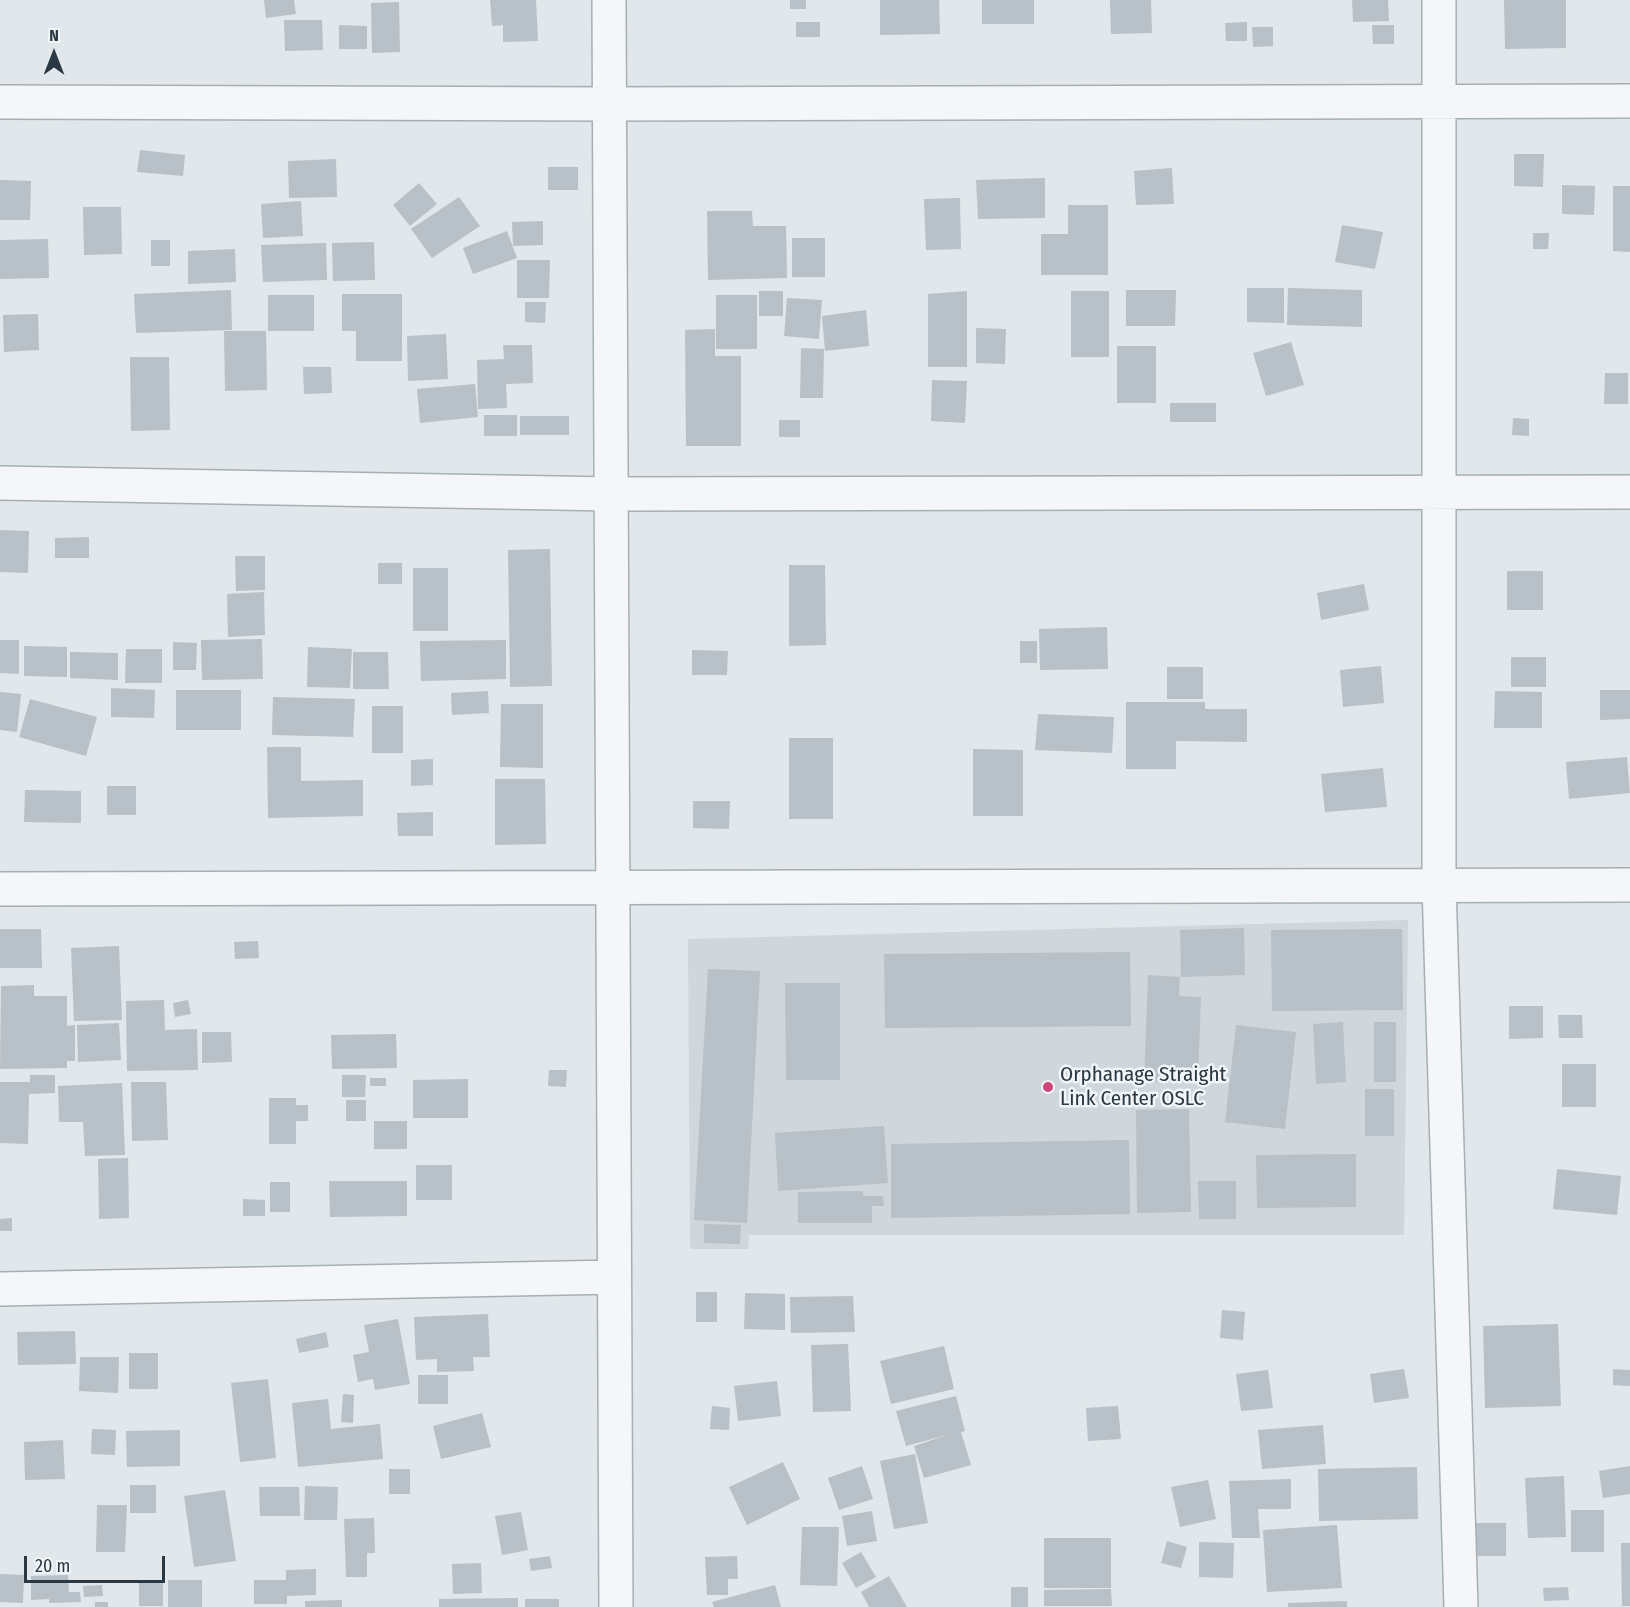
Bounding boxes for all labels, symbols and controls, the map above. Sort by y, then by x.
north arrow [24,24,84,84]
text: N [49,26,59,45]
place label: Orphanage Straight Link Center OSLC [1060,1062,1226,1112]
marker: Orphanage Straight Link Center OSLC [1041,1080,1055,1094]
scale bar [27,1544,168,1582]
text: 20 m [35,1555,70,1577]

